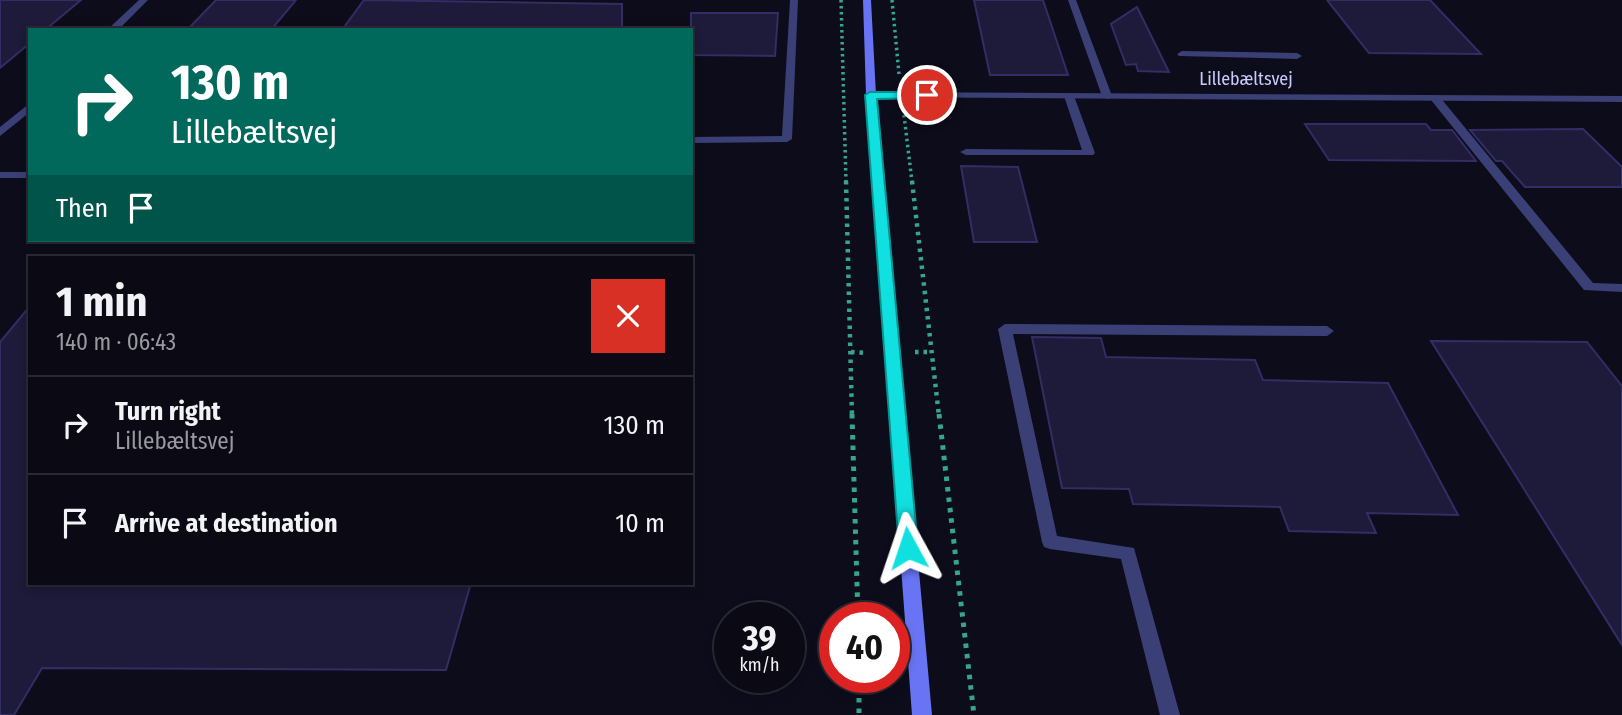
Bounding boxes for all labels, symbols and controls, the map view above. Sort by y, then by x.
text: 130 m [171,53,289,112]
icon: right [56,56,147,147]
pin [897,65,957,125]
street label: Lillebæltsvej [1199,68,1293,90]
icon: arrive [908,76,946,114]
text: Lillebæltsvej [171,113,337,151]
icon: arrive [122,189,160,227]
text: Then [56,193,108,224]
text: 1 min [56,277,147,327]
button: close [591,279,665,353]
text: 140 m · 06:43 [56,328,176,356]
text: Turn right [115,396,221,427]
icon: right [56,406,94,444]
text: 130 m [603,410,665,441]
text: Lillebæltsvej [115,427,235,455]
icon: arrive [56,504,94,542]
text: Arrive at destination [115,508,338,539]
text: 10 m [615,508,665,539]
position arrow [871,511,945,585]
speed limit sign: 40 [819,602,910,693]
text: 39 [742,617,777,659]
text: km/h [739,654,780,676]

